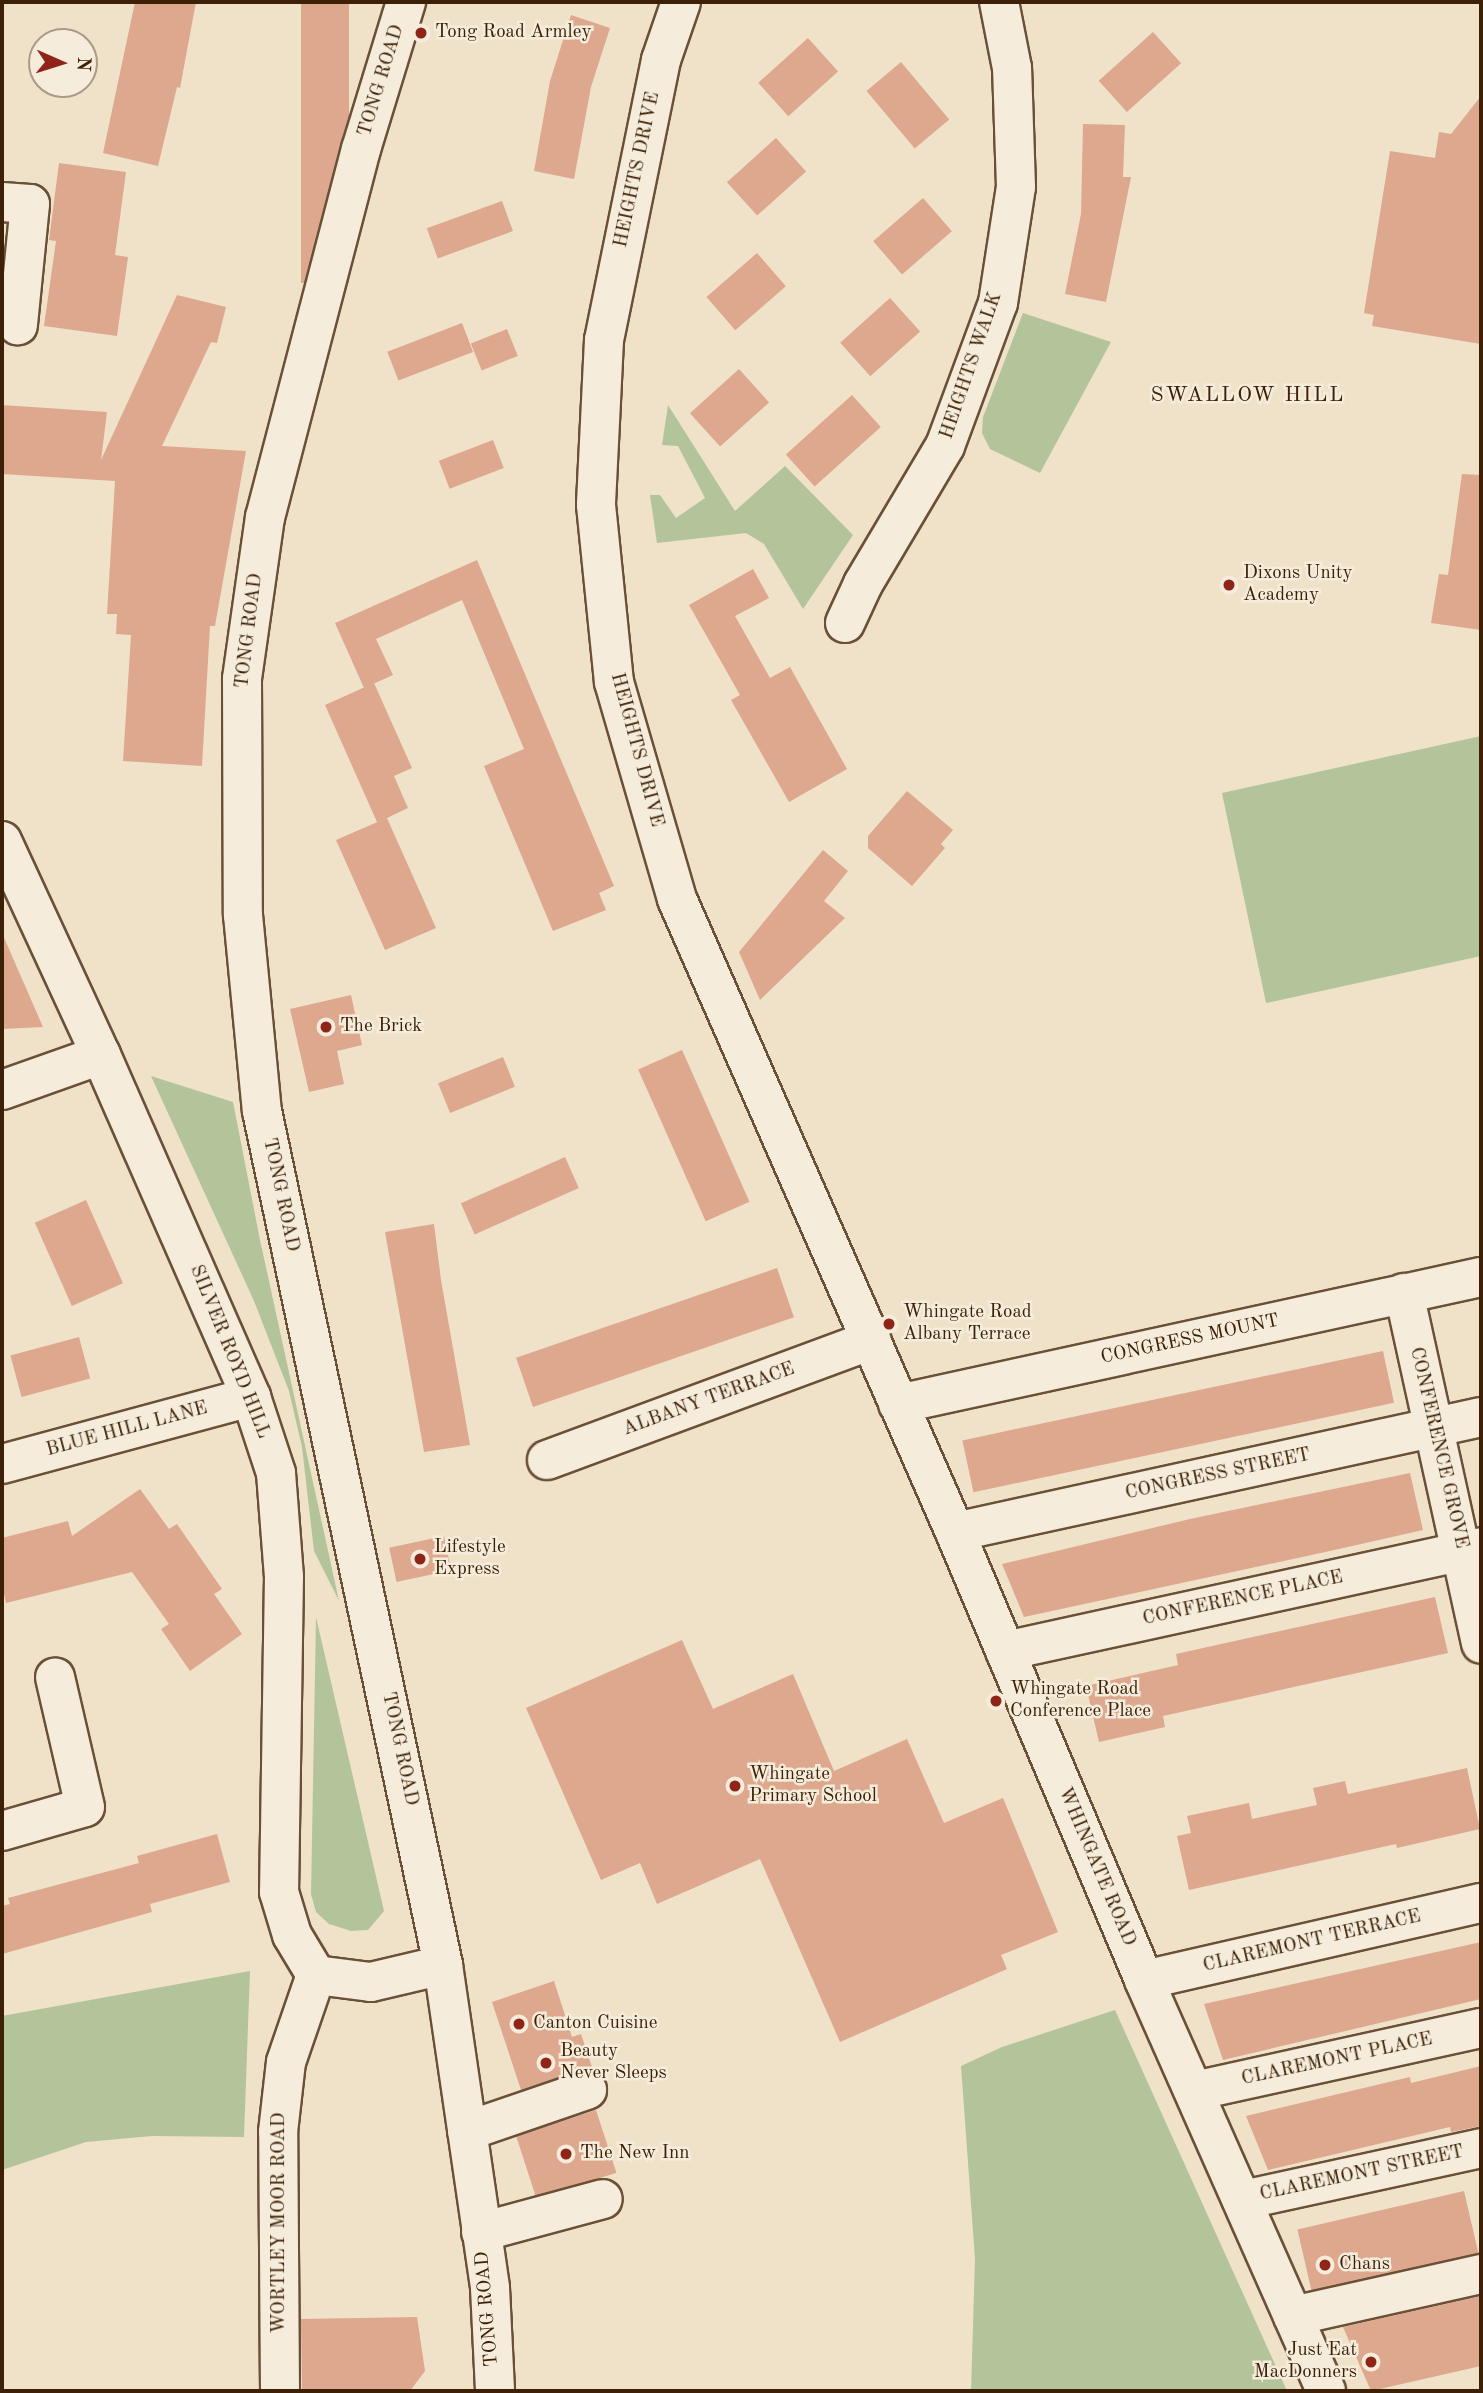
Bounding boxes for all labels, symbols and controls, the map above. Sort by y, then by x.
street label: TONG ROAD [354,22,410,140]
place label: Tong Road Armley [435,22,592,44]
marker: Tong Road Armley [413,25,429,41]
north arrow [28,28,98,98]
text: N [73,56,92,72]
street label: HEIGHTS DRIVE [610,90,666,250]
street label: HEIGHTS WALK [936,289,1008,443]
district label: SWALLOW HILL [1152,383,1344,409]
place label: Dixons Unity Academy [1243,563,1353,607]
street label: TONG ROAD [232,572,268,690]
marker: Dixons Unity Academy [1221,577,1237,593]
street label: HEIGHTS DRIVE [604,670,668,830]
place label: The Brick [340,1016,422,1038]
marker: The Brick [318,1019,334,1035]
street label: TONG ROAD [257,1136,303,1254]
street label: SILVER ROYD HILL [184,1262,274,1442]
place label: Whingate Road Albany Terrace [903,1302,1032,1346]
street label: CONGRESS MOUNT [1099,1310,1281,1370]
marker: Whingate Road Albany Terrace [881,1316,897,1332]
street label: CONFERENCE GROVE [1404,1345,1472,1551]
street label: ALBANY TERRACE [620,1358,798,1442]
street label: BLUE HILL LANE [44,1397,210,1463]
street label: CONGRESS STREET [1123,1444,1313,1506]
place label: Lifestyle Express [434,1537,506,1581]
marker: Lifestyle Express [412,1551,428,1567]
street label: CONFERENCE PLACE [1141,1567,1345,1631]
place label: Whingate Road Conference Place [1010,1679,1151,1723]
street label: TONG ROAD [376,1690,422,1808]
marker: Whingate Road Conference Place [988,1693,1004,1709]
place label: Whingate Primary School [749,1764,877,1808]
marker: Whingate Primary School [727,1778,743,1794]
street label: WHINGATE ROAD [1052,1784,1140,1950]
street label: CLAREMONT TERRACE [1201,1906,1423,1978]
place label: Canton Cuisine [533,2013,657,2035]
marker: Canton Cuisine [511,2016,527,2032]
street label: CLAREMONT PLACE [1239,2029,1435,2091]
place label: Beauty Never Sleeps [560,2041,667,2085]
marker: Beauty Never Sleeps [538,2055,554,2071]
street label: WORTLEY MOOR ROAD [269,2112,291,2334]
street label: CLAREMONT STREET [1258,2141,1466,2207]
place label: The New Inn [580,2143,689,2165]
marker: The New Inn [558,2146,574,2162]
street label: TONG ROAD [472,2250,504,2368]
place label: Chans [1339,2254,1390,2276]
marker: Chans [1317,2257,1333,2273]
place label: Just Eat MacDonners [1254,2340,1357,2384]
marker: Just Eat MacDonners [1363,2354,1379,2370]

